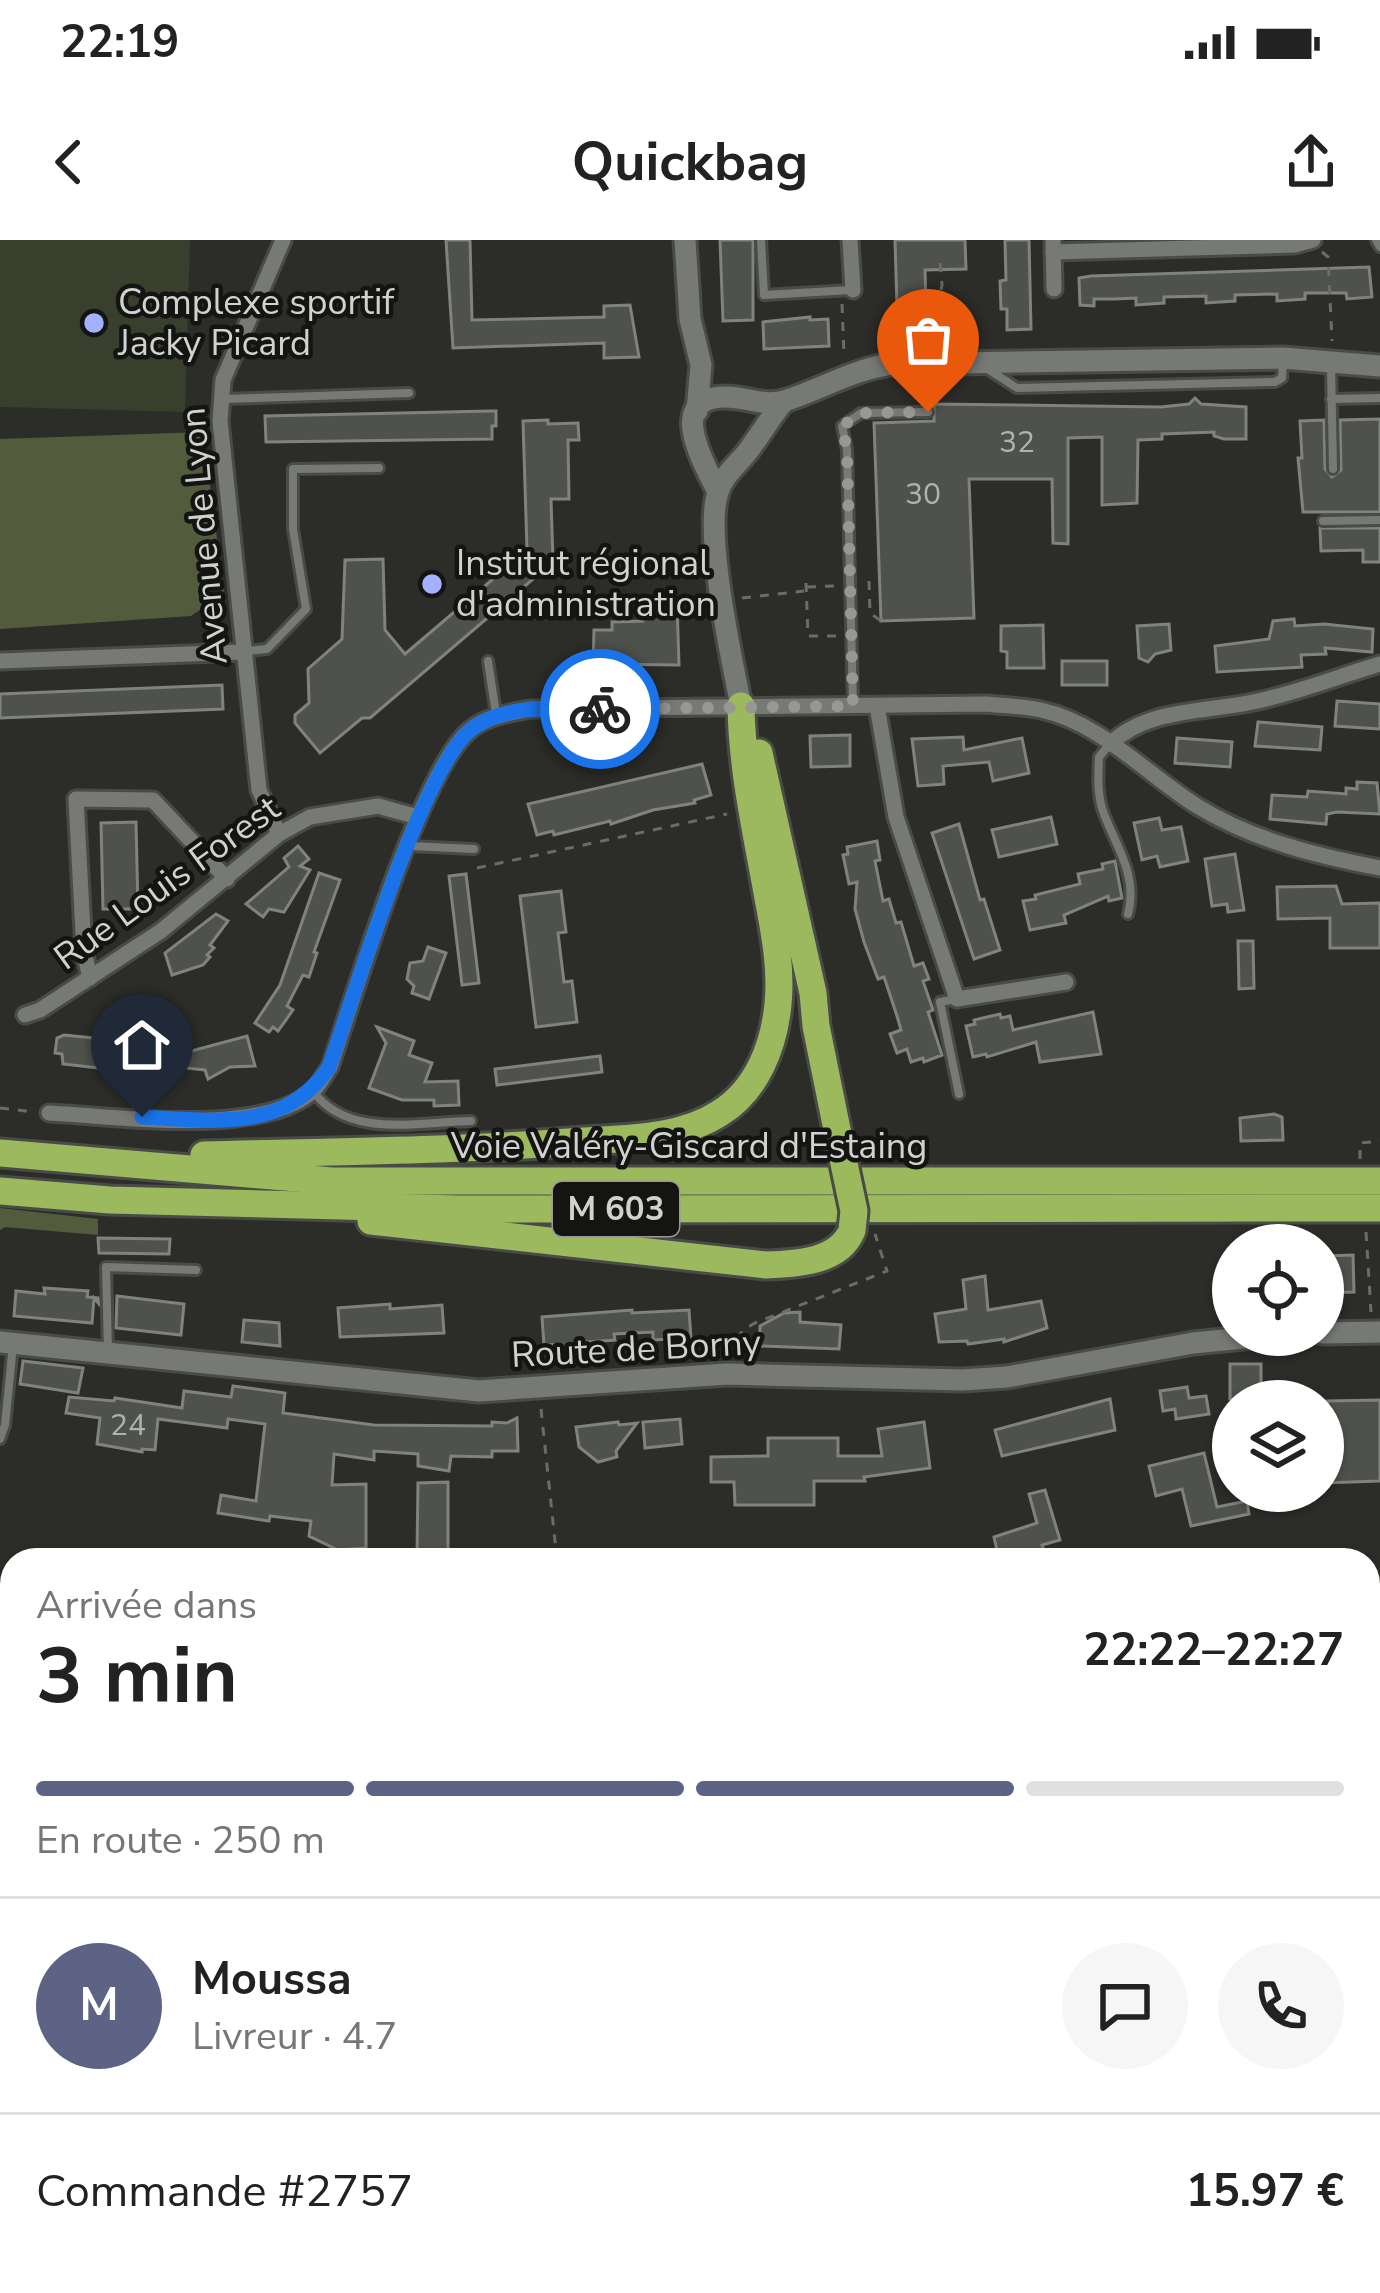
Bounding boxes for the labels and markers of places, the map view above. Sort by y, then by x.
place label: Complexe sportif Jacky Picard [117,278,395,368]
pin [877,289,979,412]
marker: Complexe sportif Jacky Picard [81,310,107,336]
place label: Institut régional d'administration [456,539,716,629]
marker: Institut régional d'administration [419,571,445,597]
pin [91,994,193,1117]

